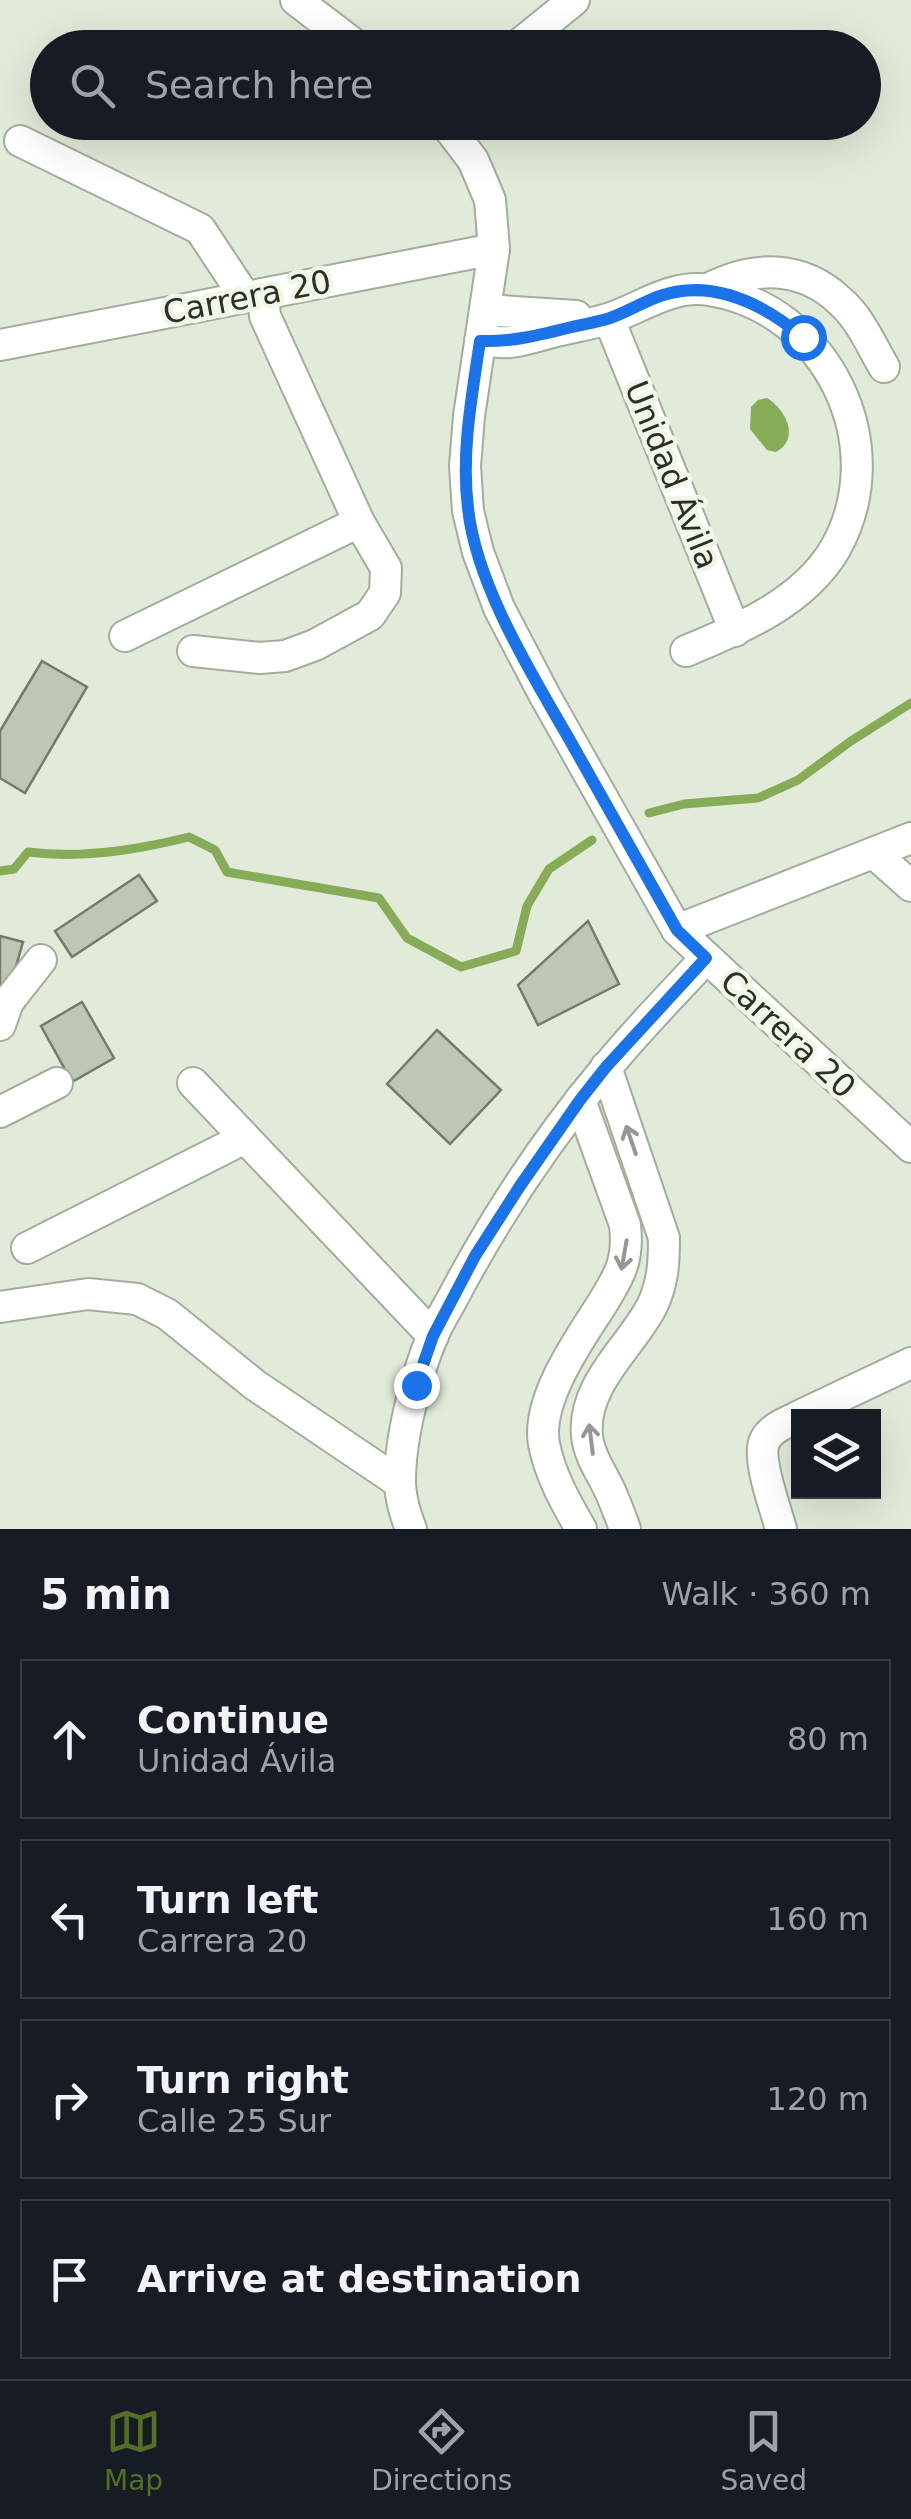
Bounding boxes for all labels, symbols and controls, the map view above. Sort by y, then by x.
search box [30,30,881,140]
icon: search [65,58,120,113]
text: Search here [145,63,373,107]
street label: Carrera 20 [160,262,334,332]
route start [781,315,827,361]
street label: Unidad Ávila [617,375,727,575]
street label: Carrera 20 [713,962,863,1106]
one-way arrow [620,1124,638,1156]
one-way arrow [614,1238,633,1271]
route end [394,1363,440,1409]
map controls [791,1409,881,1499]
button: layers [791,1409,881,1499]
one-way arrow [581,1423,600,1456]
text: 5 min [40,1570,172,1619]
text: Walk · 360 m [661,1575,871,1613]
text: Continue [137,1698,329,1742]
icon: ahead [42,1712,97,1767]
text: 80 m [787,1720,869,1758]
text: Unidad Ávila [137,1742,336,1780]
text: Turn left [137,1878,318,1922]
icon: left [42,1892,97,1947]
text: 160 m [767,1900,869,1938]
text: Carrera 20 [137,1922,307,1960]
text: Turn right [137,2058,349,2102]
icon: right [42,2072,97,2127]
text: 120 m [767,2080,869,2118]
text: Calle 25 Sur [137,2102,331,2140]
icon: arrive [42,2252,97,2307]
text: Arrive at destination [137,2257,582,2301]
tab: Map [104,2404,163,2497]
tab: Directions [371,2404,512,2497]
tab: Saved [720,2404,807,2497]

